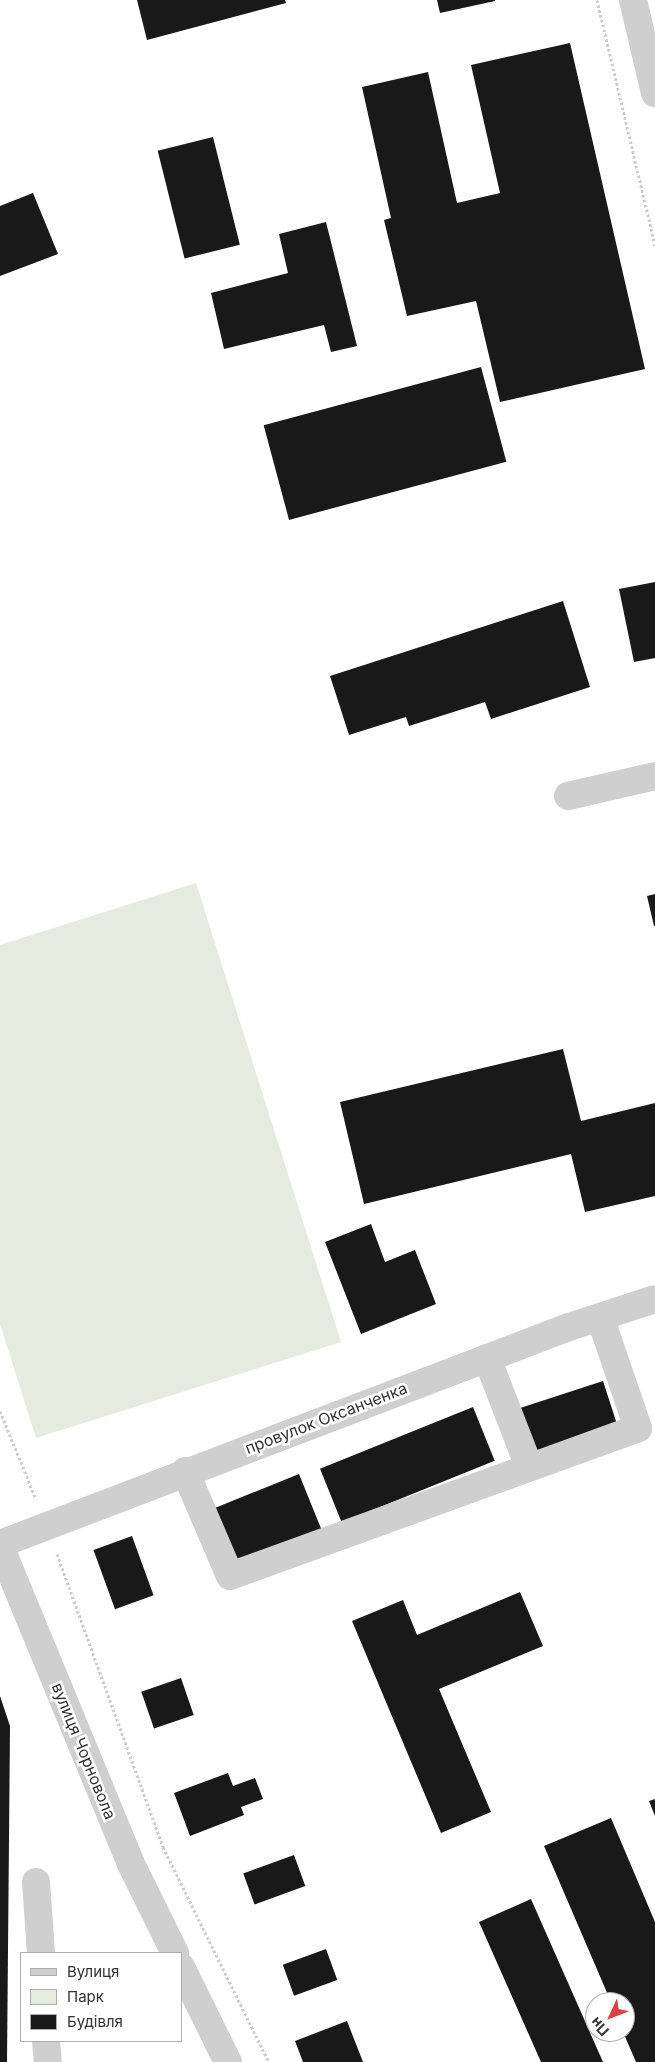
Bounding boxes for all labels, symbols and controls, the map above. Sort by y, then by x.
street label: провулок Оксанченка [242,1378,410,1458]
street label: вулиця Чорновола [48,1680,120,1822]
legend [20,1952,182,2042]
text: Вулиця [67,1962,119,1981]
text: Парк [67,1987,104,2006]
north arrow [585,1992,635,2042]
text: Будівля [67,2012,123,2031]
text: Пн [587,2014,612,2040]

